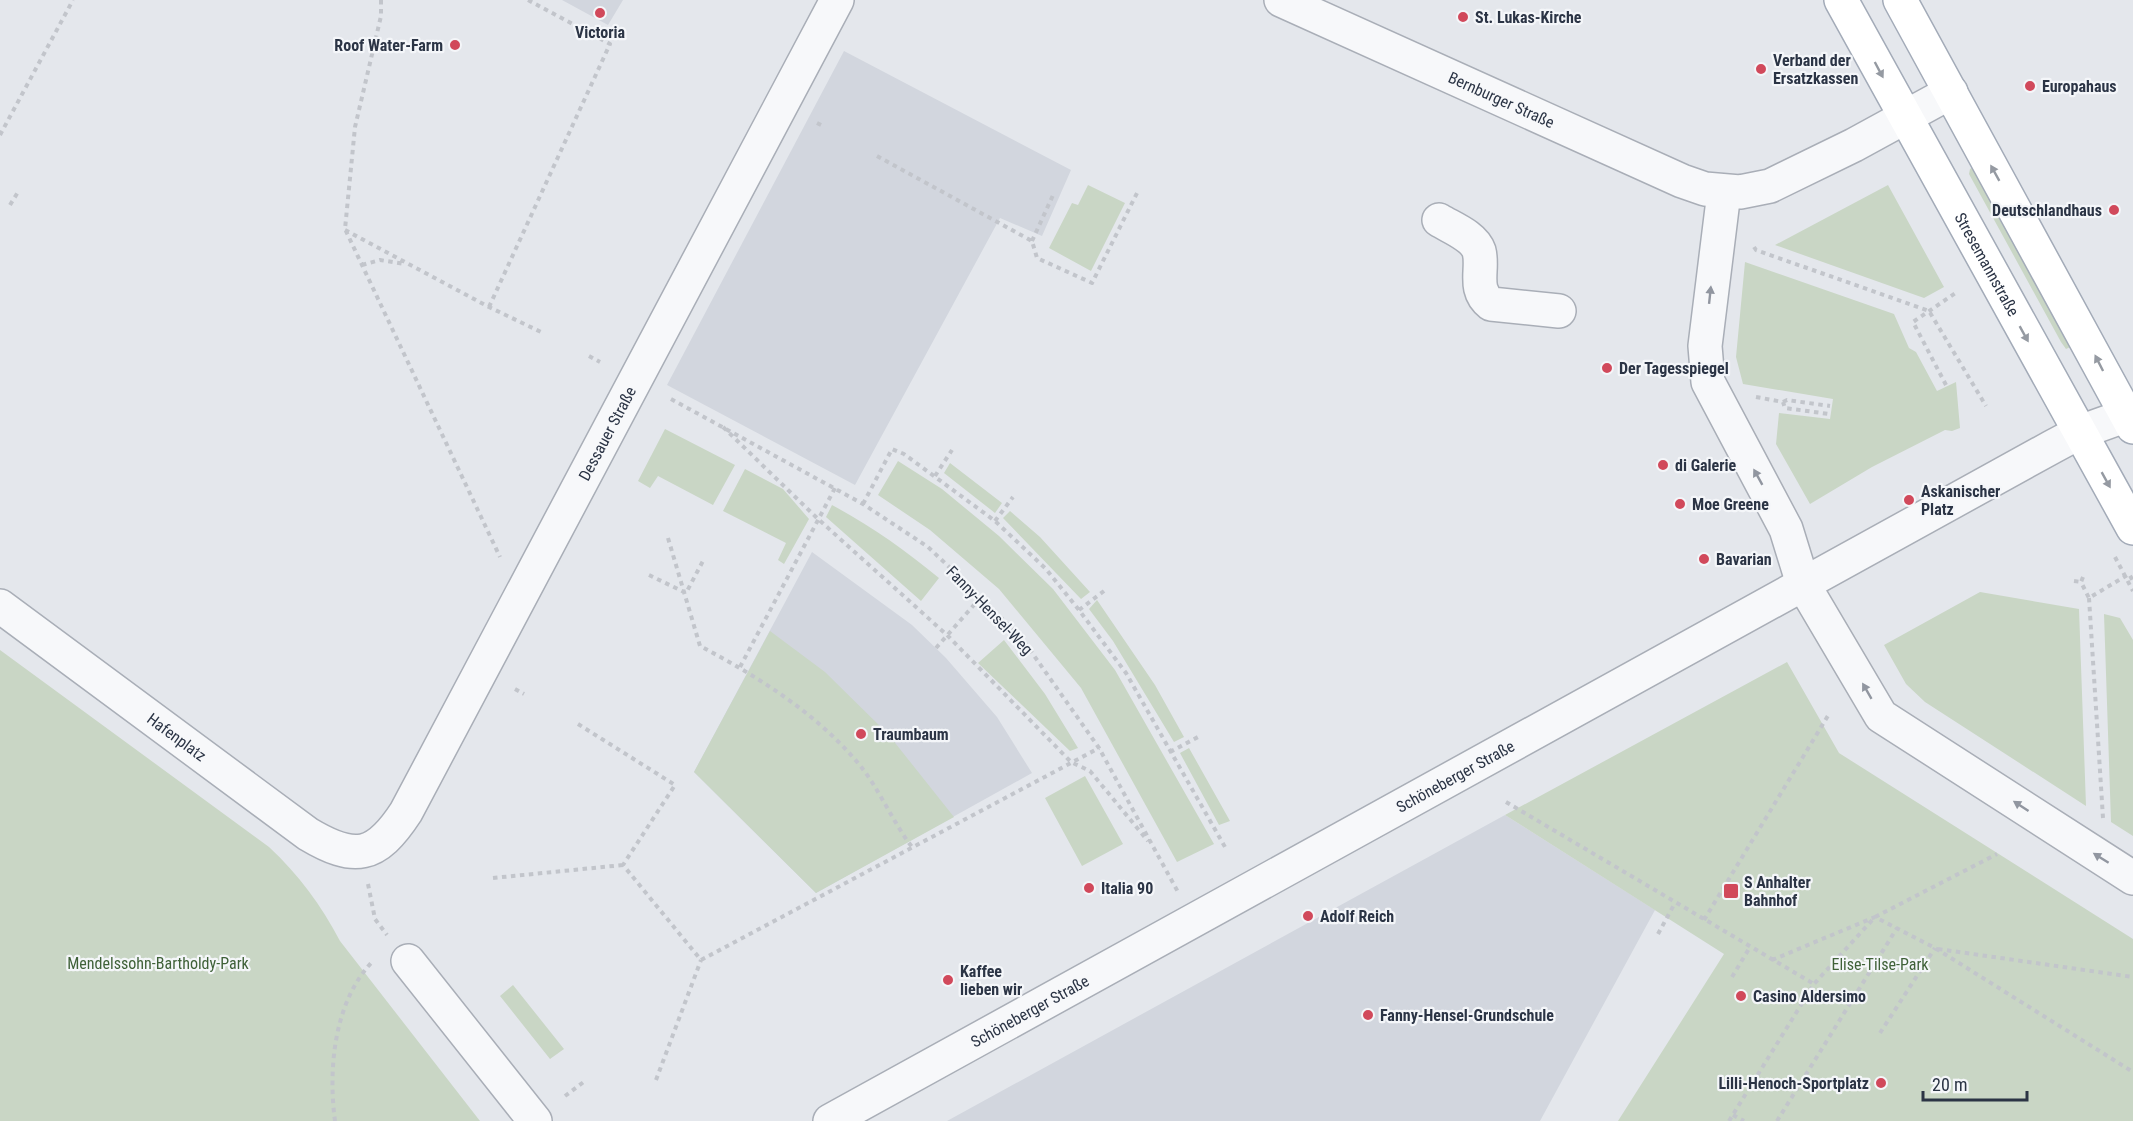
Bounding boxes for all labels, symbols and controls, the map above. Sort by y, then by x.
marker: Victoria [593,6,607,20]
place label: St. Lukas-Kirche [1475,8,1582,27]
marker: St. Lukas-Kirche [1456,10,1470,24]
place label: Victoria [575,23,626,42]
place label: Roof Water-Farm [334,36,443,55]
marker: Roof Water-Farm [448,38,462,52]
place label: Verband der Ersatzkassen [1773,51,1858,88]
one-way arrow [1874,61,1884,78]
marker: Verband der Ersatzkassen [1754,62,1768,76]
street label: Bernburger Straße [1445,68,1557,132]
place label: Europahaus [2042,77,2117,96]
marker: Europahaus [2023,79,2037,93]
one-way arrow [1990,164,2000,181]
place label: Deutschlandhaus [1992,201,2102,220]
marker: Deutschlandhaus [2107,203,2121,217]
street label: Stresemannstraße [1950,209,2023,320]
one-way arrow [1705,286,1715,305]
one-way arrow [2019,326,2029,343]
one-way arrow [2094,354,2104,371]
place label: Der Tagesspiegel [1619,359,1729,378]
marker: Der Tagesspiegel [1600,361,1614,375]
street label: Dessauer Straße [575,383,640,484]
place label: di Galerie [1675,456,1737,475]
marker: di Galerie [1656,458,1670,472]
one-way arrow [1753,469,1763,486]
one-way arrow [2101,472,2111,489]
place label: Askanischer Platz [1921,482,2000,519]
marker: Askanischer Platz [1902,493,1916,507]
place label: Moe Greene [1692,495,1769,514]
marker: Moe Greene [1673,497,1687,511]
place label: Bavarian [1716,550,1772,569]
marker: Bavarian [1697,552,1711,566]
street label: Fanny-Hensel-Weg [942,562,1037,659]
one-way arrow [1861,683,1872,699]
street label: Hafenplatz [143,709,210,765]
place label: Traumbaum [873,725,949,744]
marker: Traumbaum [854,727,868,741]
street label: Schöneberger Straße [1393,736,1518,817]
one-way arrow [2013,800,2029,812]
one-way arrow [2093,852,2109,863]
place label: S Anhalter Bahnhof [1744,873,1811,910]
place label: Italia 90 [1101,879,1153,898]
marker: Italia 90 [1082,881,1096,895]
marker: S Anhalter Bahnhof [1722,882,1740,900]
place label: Adolf Reich [1320,907,1394,926]
marker: Adolf Reich [1301,909,1315,923]
park label: Mendelssohn-Bartholdy-Park [67,954,250,973]
park label: Elise-Tilse-Park [1831,955,1929,974]
place label: Kaffee lieben wir [960,962,1022,999]
street label: Schöneberger Straße [968,971,1092,1051]
marker: Kaffee lieben wir [941,973,955,987]
place label: Casino Aldersimo [1753,987,1866,1006]
marker: Casino Aldersimo [1734,989,1748,1003]
place label: Fanny-Hensel-Grundschule [1380,1006,1554,1025]
marker: Fanny-Hensel-Grundschule [1361,1008,1375,1022]
scale bar [1923,1064,2026,1102]
place label: Lilli-Henoch-Sportplatz [1718,1074,1869,1093]
text: 20 m [1932,1074,1967,1095]
marker: Lilli-Henoch-Sportplatz [1874,1076,1888,1090]

